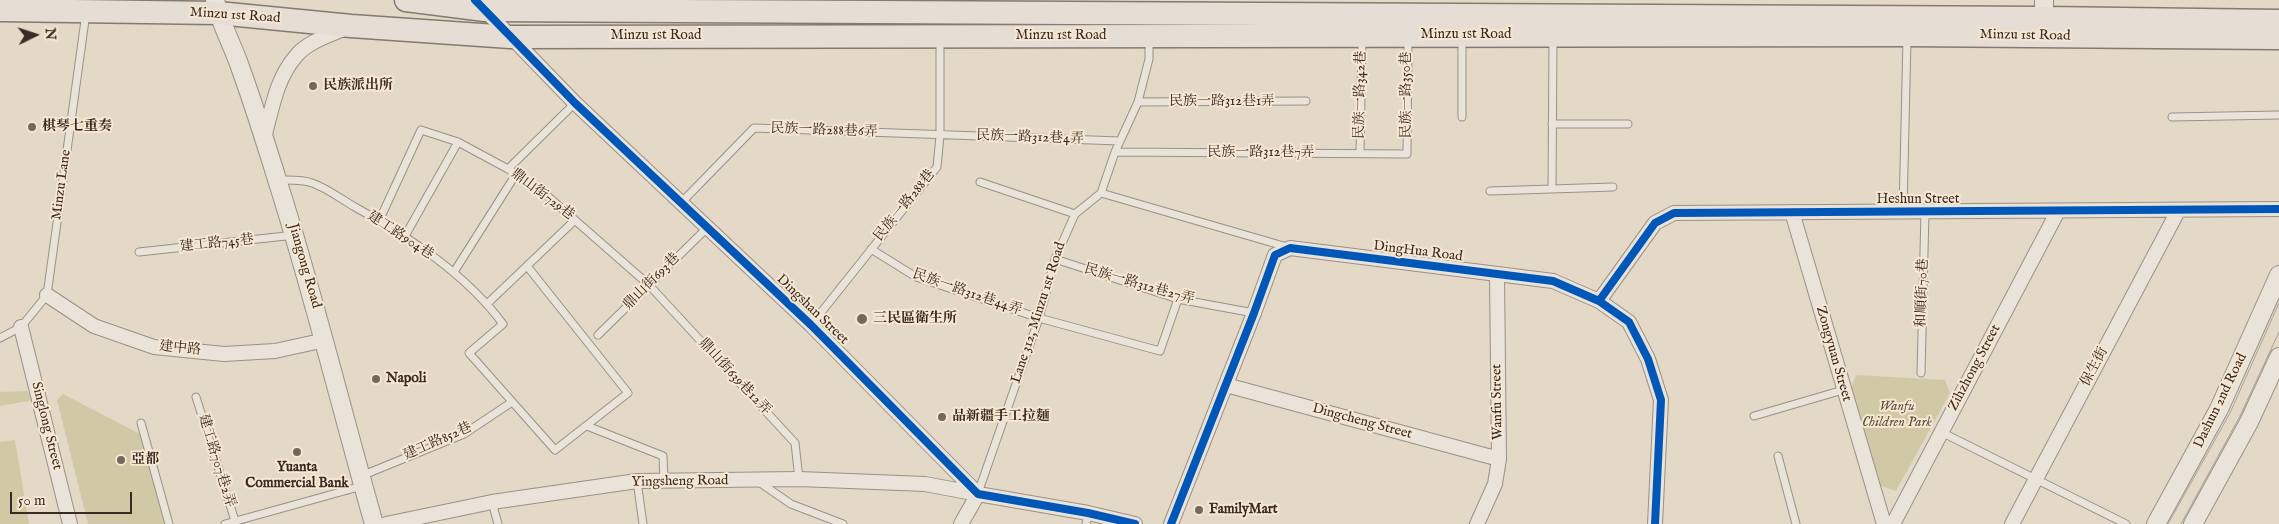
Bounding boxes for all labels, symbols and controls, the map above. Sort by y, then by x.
street label: Minzu 1st Road [189,4,281,28]
north arrow [10,10,60,60]
text: N [41,27,59,41]
street label: Minzu 1st Road [1421,27,1511,43]
street label: Minzu 1st Road [1979,27,2071,45]
street label: Minzu 1st Road [611,28,701,44]
street label: Minzu 1st Road [1016,28,1106,44]
street label: 民族一路342巷 [1352,51,1370,139]
street label: 民族一路350巷 [1399,51,1415,139]
place label: 民族派出所 [323,78,393,94]
marker: 民族派出所 [307,80,319,92]
street label: 民族一路312巷1弄 [1169,94,1275,110]
place label: 棋琴七重奏 [42,119,112,135]
marker: 棋琴七重奏 [26,121,38,133]
street label: 民族一路288巷6弄 [770,121,878,141]
street label: 民族一路312巷4弄 [976,128,1084,148]
street label: 民族一路312巷7弄 [1207,145,1315,161]
street label: Minzu Lane [49,149,75,221]
street label: 鼎山街729巷 [507,166,577,224]
street label: 民族一路288巷 [871,167,939,245]
street label: Heshun Street [1876,192,1960,208]
street label: 建工路904巷 [364,208,436,264]
street label: Jiangong Road [284,222,324,310]
street label: 建工路745巷 [179,232,255,256]
street label: DingHua Road [1372,238,1464,266]
street label: Lane 312, Minzu 1st Road [1008,240,1070,386]
street label: 鼎山街693巷 [620,250,684,314]
street label: 和順街70巷 [1913,258,1933,328]
street label: 民族一路312巷27弄 [1082,261,1196,309]
street label: 民族一路312巷44弄 [910,266,1024,320]
street label: Dingshan Street [772,271,852,349]
street label: Zongyuan Street [1811,304,1855,404]
place label: 三民區衛生所 [873,311,957,327]
marker: 三民區衛生所 [855,312,869,326]
street label: Zihzhong Street [1945,322,2005,414]
street label: 鼎山街639巷12弄 [694,335,774,419]
street label: 建中路 [158,338,202,360]
street label: 保生街 [2078,345,2112,389]
street label: Dashun 2nd Road [2191,351,2251,451]
street label: Wanfu Street [1489,364,1507,440]
place label: Napoli [386,371,426,387]
marker: Napoli [370,373,382,385]
street label: Singlong Street [27,380,65,472]
park label: Wanfu Children Park [1862,399,1932,432]
street label: Dingcheng Street [1310,401,1414,443]
place label: 品新疆手工拉麵 [952,409,1050,425]
marker: 品新疆手工拉麵 [936,411,948,423]
street label: 建工路707巷2弄 [194,412,238,510]
street label: 建工路852巷 [401,419,475,465]
marker: Yuanta Commercial Bank [291,446,303,458]
place label: 亞都 [131,452,159,468]
marker: 亞都 [115,454,127,466]
place label: Yuanta Commercial Bank [245,460,349,492]
street label: Yingsheng Road [631,473,729,491]
scale bar [12,482,135,514]
text: 50 m [18,491,46,510]
place label: FamilyMart [1209,502,1278,518]
marker: FamilyMart [1193,504,1205,516]

